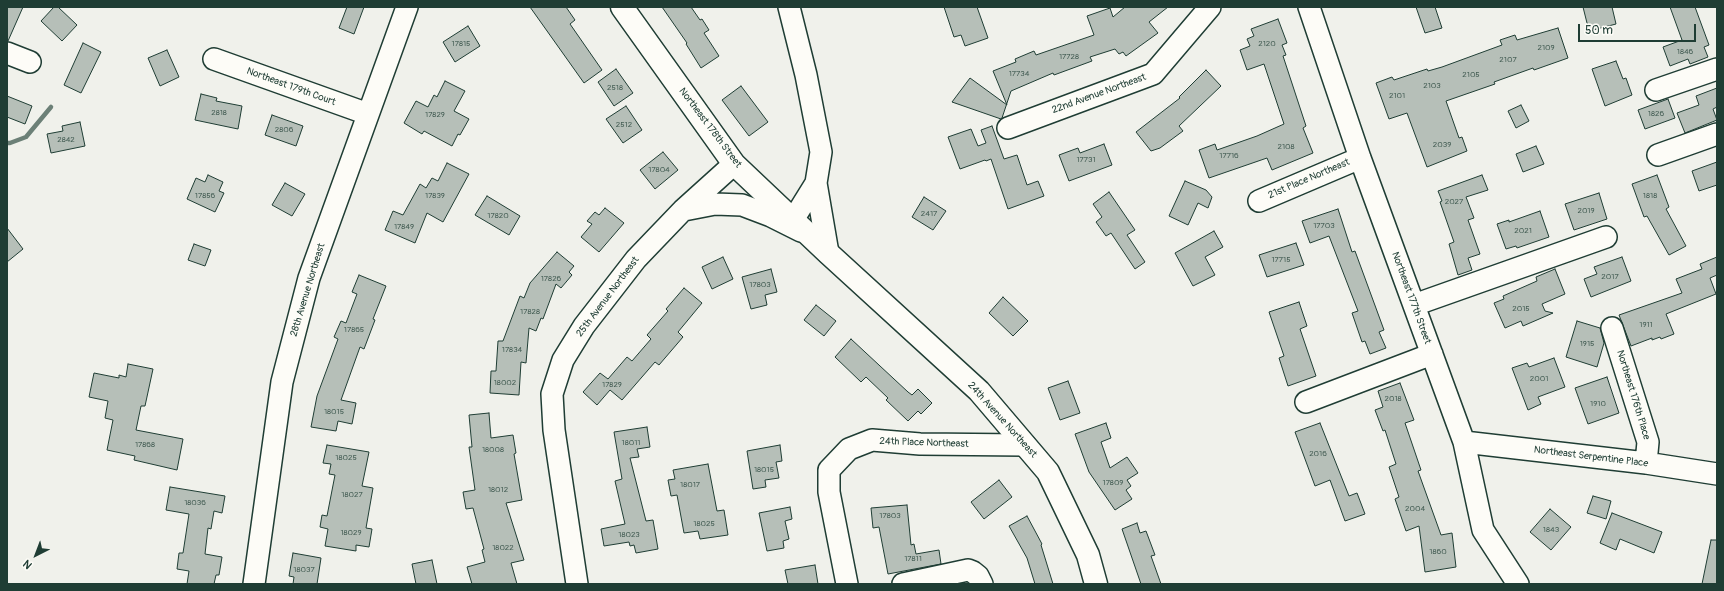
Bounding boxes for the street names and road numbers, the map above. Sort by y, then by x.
street label: Northeast 179th Court [245,65,337,109]
street label: 22nd Avenue Northeast [1050,71,1148,117]
street label: Northeast 178th Street [676,86,744,170]
street label: 21st Place Northeast [1266,156,1352,202]
street label: 28th Avenue Northeast [288,242,328,338]
street label: Northeast 177th Street [1389,250,1433,346]
street label: 25th Avenue Northeast [574,255,642,339]
street label: Northeast 176th Place [1614,349,1652,441]
street label: 24th Avenue Northeast [965,380,1039,460]
street label: 24th Place Northeast [879,435,969,451]
street label: Northeast Serpentine Place [1533,444,1649,470]

